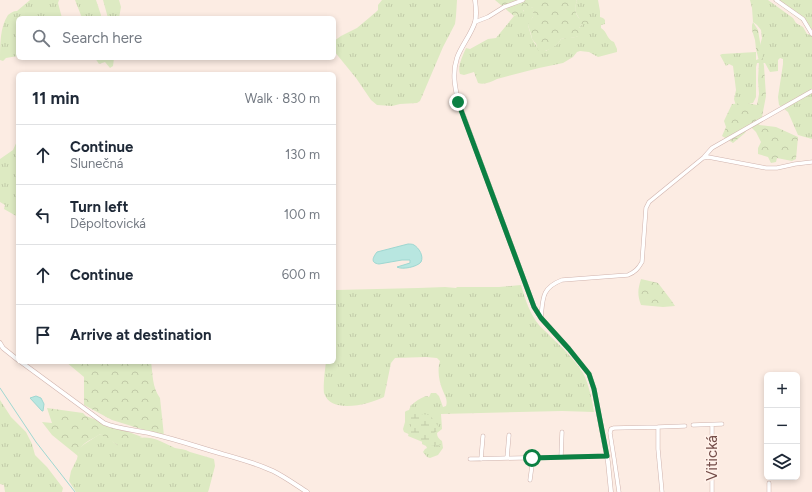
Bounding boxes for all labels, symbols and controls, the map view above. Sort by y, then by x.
search box [16,16,336,60]
icon: search [30,27,52,49]
text: Search here [62,29,142,47]
text: 11 min [32,88,79,108]
text: Walk · 830 m [245,91,320,106]
route end [449,93,467,111]
text: Continue [70,138,133,156]
icon: ahead [32,144,54,166]
text: 130 m [285,147,320,162]
text: Slunečná [70,156,123,171]
text: Turn left [70,198,128,216]
icon: left [32,204,54,226]
text: 100 m [284,207,320,222]
text: Děpoltovická [70,216,146,231]
icon: ahead [32,264,54,286]
text: Continue [70,266,133,284]
text: 600 m [282,267,320,282]
icon: arrive [32,324,54,346]
text: Arrive at destination [70,326,211,344]
map controls [764,372,800,480]
button: + [764,372,800,408]
button: − [764,408,800,444]
street label: Vitická [703,435,721,481]
button: layers [764,444,800,480]
route start [523,449,541,467]

